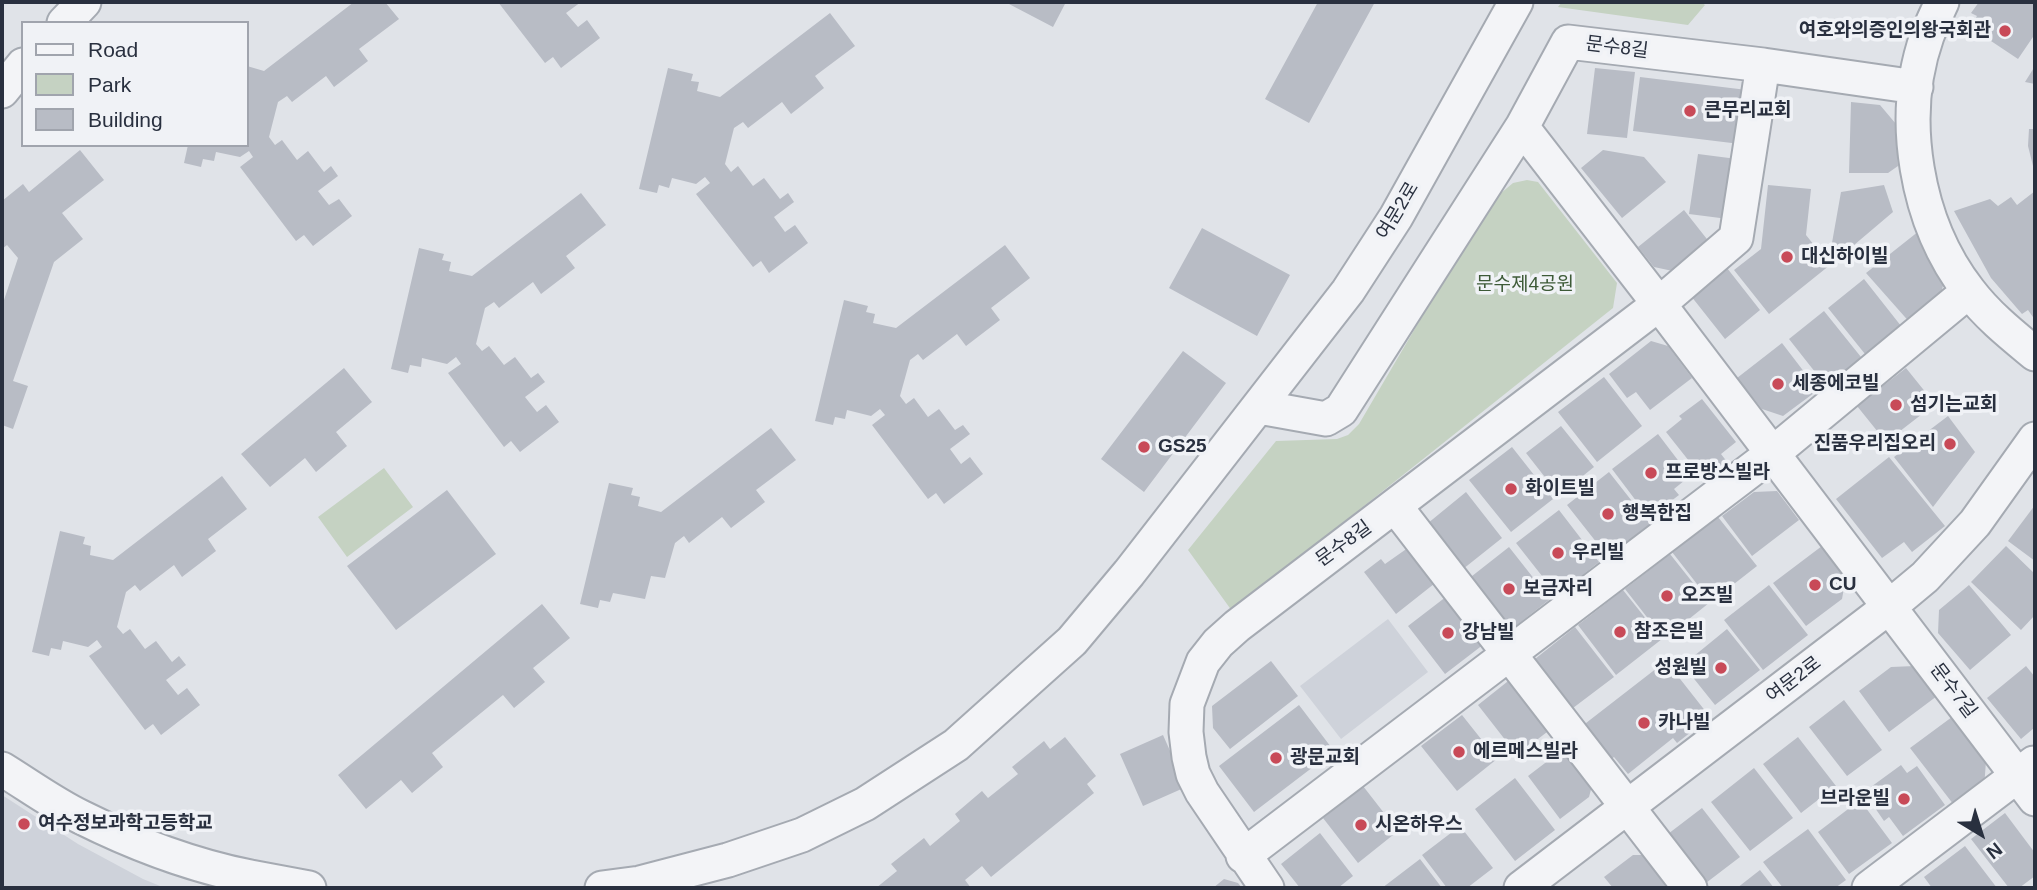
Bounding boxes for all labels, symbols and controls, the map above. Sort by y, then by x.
place label: 여호와의증인의왕국회관 [1799,20,1991,42]
legend [21,21,248,147]
marker: 여호와의증인의왕국회관 [1997,23,2013,39]
street label: 문수8길 [1584,33,1650,63]
text: Road [88,38,138,61]
text: Park [88,73,131,96]
place label: 큰무리교회 [1704,100,1791,122]
marker: 큰무리교회 [1682,103,1698,119]
text: Building [88,108,163,131]
street label: 여문2로 [1372,178,1424,244]
place label: 대신하이빌 [1801,246,1888,268]
marker: 대신하이빌 [1779,249,1795,265]
park label: 문수제4공원 [1476,274,1574,296]
place label: 세종에코빌 [1792,373,1879,395]
marker: 세종에코빌 [1770,376,1786,392]
place label: 섬기는교회 [1910,394,1997,416]
marker: 섬기는교회 [1888,397,1904,413]
place label: 진품우리집오리 [1814,433,1936,455]
place label: GS25 [1158,436,1207,458]
marker: 진품우리집오리 [1942,436,1958,452]
marker: GS25 [1136,439,1152,455]
place label: 프로방스빌라 [1665,462,1770,484]
marker: 프로방스빌라 [1643,465,1659,481]
place label: 화이트빌 [1525,478,1595,500]
marker: 화이트빌 [1503,481,1519,497]
place label: 행복한집 [1622,503,1692,525]
marker: 행복한집 [1600,506,1616,522]
street label: 문수8길 [1312,516,1376,572]
place label: 우리빌 [1572,542,1624,564]
marker: 우리빌 [1550,545,1566,561]
place label: CU [1829,574,1856,596]
marker: CU [1807,577,1823,593]
place label: 보금자리 [1523,578,1593,600]
marker: 보금자리 [1501,581,1517,597]
place label: 오즈빌 [1681,585,1733,607]
marker: 오즈빌 [1659,588,1675,604]
place label: 참조은빌 [1634,621,1704,643]
place label: 강남빌 [1462,622,1514,644]
marker: 참조은빌 [1612,624,1628,640]
marker: 강남빌 [1440,625,1456,641]
street label: 여문2로 [1762,652,1826,708]
place label: 성원빌 [1655,657,1707,679]
street label: 문수7길 [1925,659,1981,723]
marker: 성원빌 [1713,660,1729,676]
place label: 카나빌 [1658,712,1710,734]
marker: 카나빌 [1636,715,1652,731]
place label: 에르메스빌라 [1473,741,1578,763]
marker: 에르메스빌라 [1451,744,1467,760]
place label: 광문교회 [1290,747,1360,769]
marker: 광문교회 [1268,750,1284,766]
place label: 브라운빌 [1820,788,1890,810]
marker: 브라운빌 [1896,791,1912,807]
north arrow [1946,799,2016,869]
place label: 여수정보과학고등학교 [38,813,213,835]
place label: 시온하우스 [1375,814,1462,836]
marker: 여수정보과학고등학교 [16,816,32,832]
marker: 시온하우스 [1353,817,1369,833]
text: N [1982,838,2006,863]

